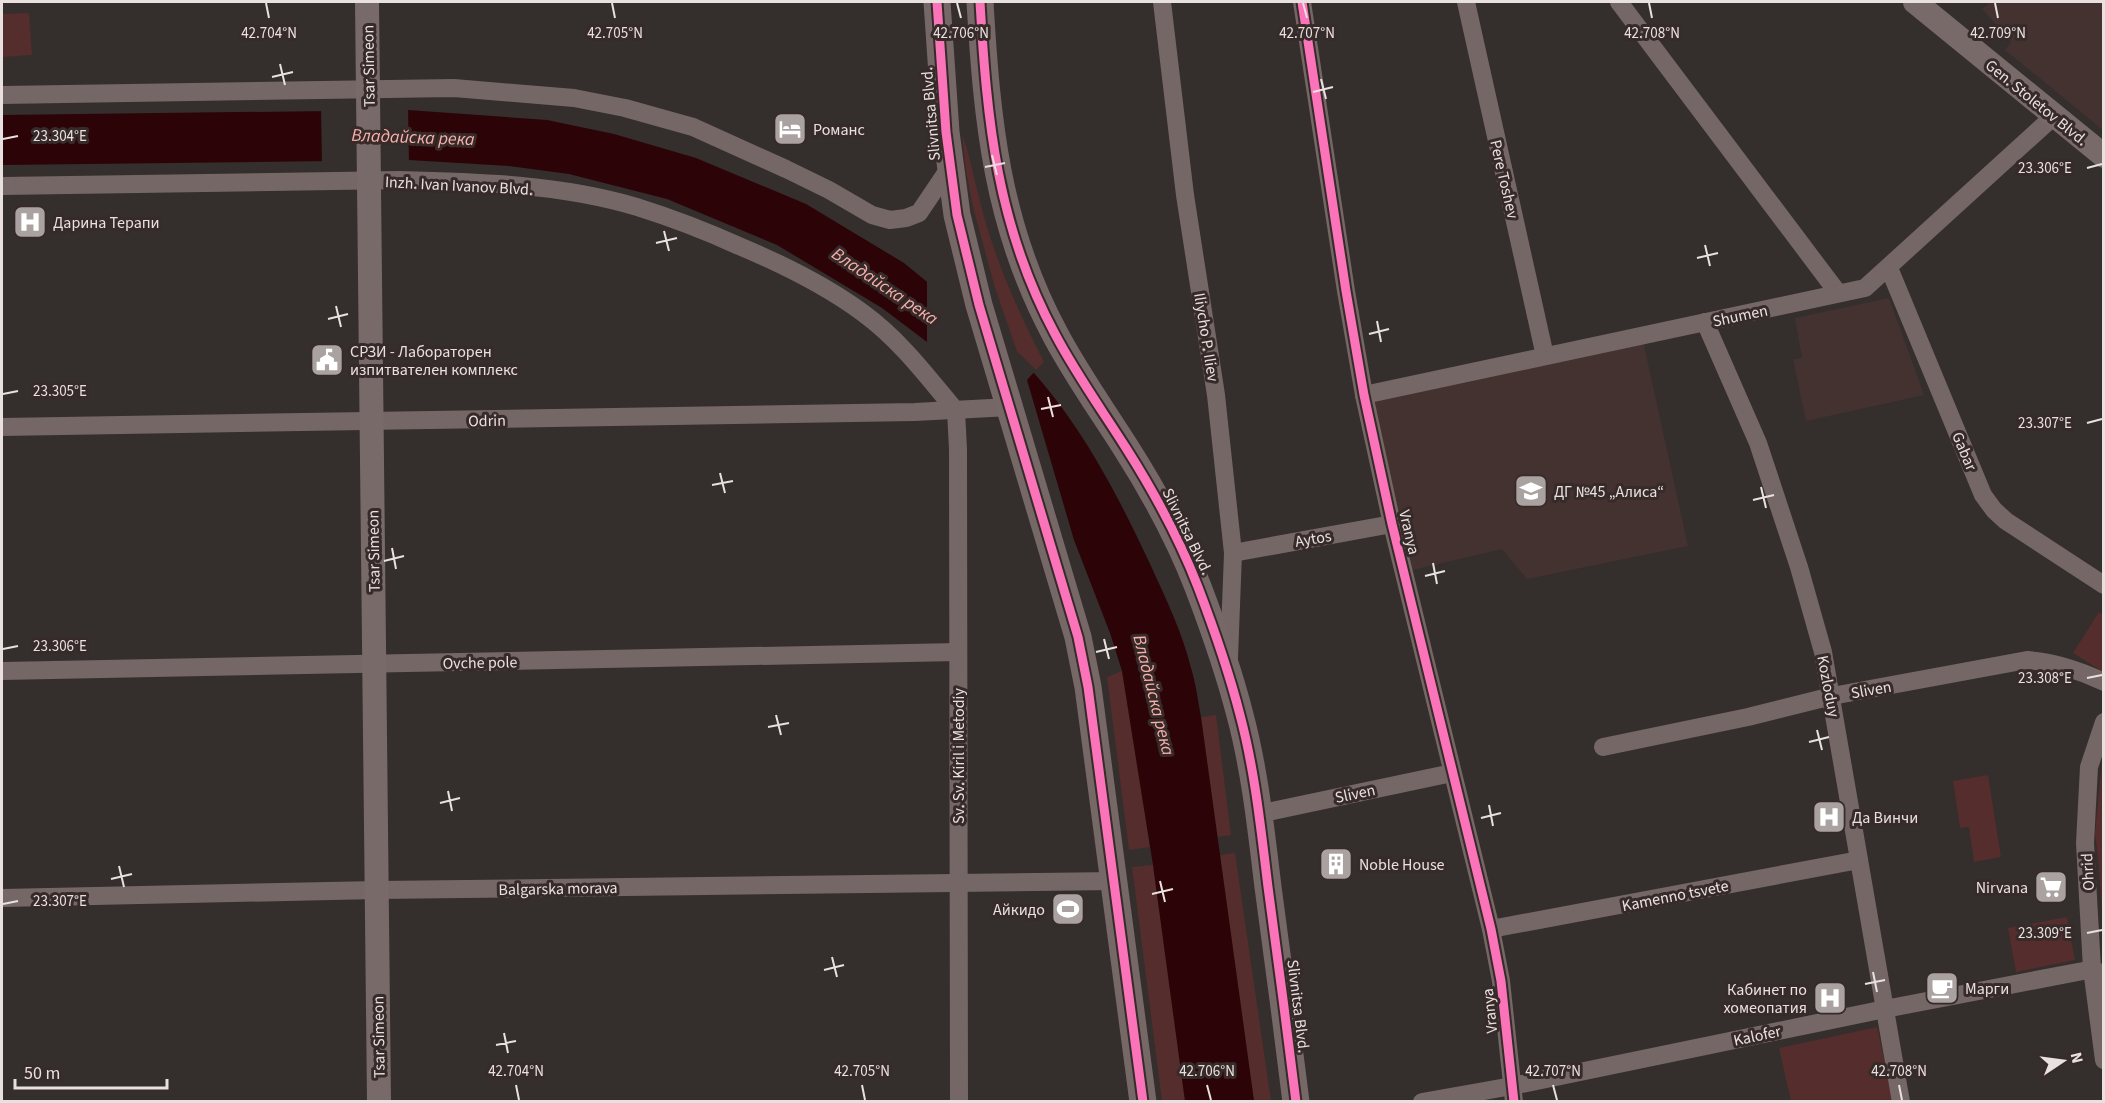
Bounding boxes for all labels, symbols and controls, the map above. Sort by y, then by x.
text: 42.704°N [241,23,297,44]
text: 42.705°N [587,23,643,44]
text: 42.706°N [933,23,989,44]
text: 42.707°N [1279,23,1335,44]
text: 42.708°N [1624,23,1680,44]
text: 42.709°N [1970,23,2026,44]
street label: Tsar Simeon [357,25,381,107]
street label: Gen. Stoletov Blvd. [1981,55,2092,151]
street label: Slivnitsa Blvd. [916,66,946,162]
hotel icon: Романс [772,111,808,147]
place label: Романс [813,119,865,141]
water label: Владайска река [351,123,475,152]
text: 23.304°E [33,126,87,147]
street label: Pere Toshev [1484,138,1524,221]
text: 23.306°E [2018,158,2072,179]
street label: Inzh. Ivan Ivanov Blvd. [384,171,534,201]
hospital icon: Дарина Терапи [12,204,48,240]
place label: Дарина Терапи [53,212,160,234]
water label: Владайска река [827,242,943,331]
street label: Iliycho P. Iliev [1188,291,1224,384]
street label: Shumen [1711,299,1770,333]
place label: СРЗИ - Лабораторен изпитвателен комплекс [350,341,518,381]
public building icon: СРЗИ - Лабораторен изпитвателен комплекс [309,342,345,378]
text: 23.305°E [33,381,87,402]
street label: Odrin [468,410,506,432]
text: 23.307°E [2018,413,2072,434]
street label: Gabar [1946,429,1982,475]
school or university icon: ДГ №45 „Алиса“ [1513,473,1549,509]
place label: ДГ №45 „Алиса“ [1554,481,1664,503]
street label: Slivnitsa Blvd. [1157,485,1218,578]
street label: Vranya [1393,508,1425,557]
street label: Tsar Simeon [362,510,386,592]
street label: Aytos [1293,525,1333,553]
water label: Владайска река [1126,632,1181,758]
text: 23.306°E [33,636,87,657]
street label: Ovche pole [442,651,518,675]
street label: Kozloduy [1811,653,1845,719]
text: 23.308°E [2018,668,2072,689]
street label: Sliven [1849,676,1893,704]
street label: Sv. Sv. Kiril i Metodiy [948,688,970,824]
street label: Sliven [1333,779,1377,809]
hospital icon: Да Винчи [1811,799,1847,835]
place label: Да Винчи [1852,807,1918,829]
building icon: Noble House [1318,846,1354,882]
street label: Ohrid [2076,853,2100,891]
place label: Noble House [1359,854,1445,876]
supermarket icon: Nirvana [2033,869,2069,905]
street label: Kamenno tsvete [1620,875,1730,917]
street label: Balgarska morava [498,877,618,901]
place label: Nirvana [1976,877,2028,899]
text: 23.307°E [33,891,87,912]
sports icon: Айкидо [1050,891,1086,927]
place label: Айкидо [993,899,1045,921]
text: 23.309°E [2018,923,2072,944]
street label: Slivnitsa Blvd. [1281,958,1315,1054]
cafe icon: Марги [1924,970,1960,1006]
place label: Марги [1965,978,2009,1000]
place label: Кабинет по хомеопатия [1723,979,1807,1019]
hospital icon: Кабинет по хомеопатия [1812,980,1848,1016]
street label: Vranya [1477,987,1503,1034]
street label: Tsar Simeon [367,996,391,1078]
street label: Kalofer [1731,1020,1783,1052]
north arrow [2033,1031,2093,1091]
text: N [2065,1050,2089,1066]
scale bar [15,1052,166,1090]
text: 50 m [24,1061,60,1086]
text: 42.704°N [488,1061,544,1082]
text: 42.705°N [834,1061,890,1082]
text: 42.706°N [1179,1061,1235,1082]
text: 42.707°N [1525,1061,1581,1082]
text: 42.708°N [1871,1061,1927,1082]

